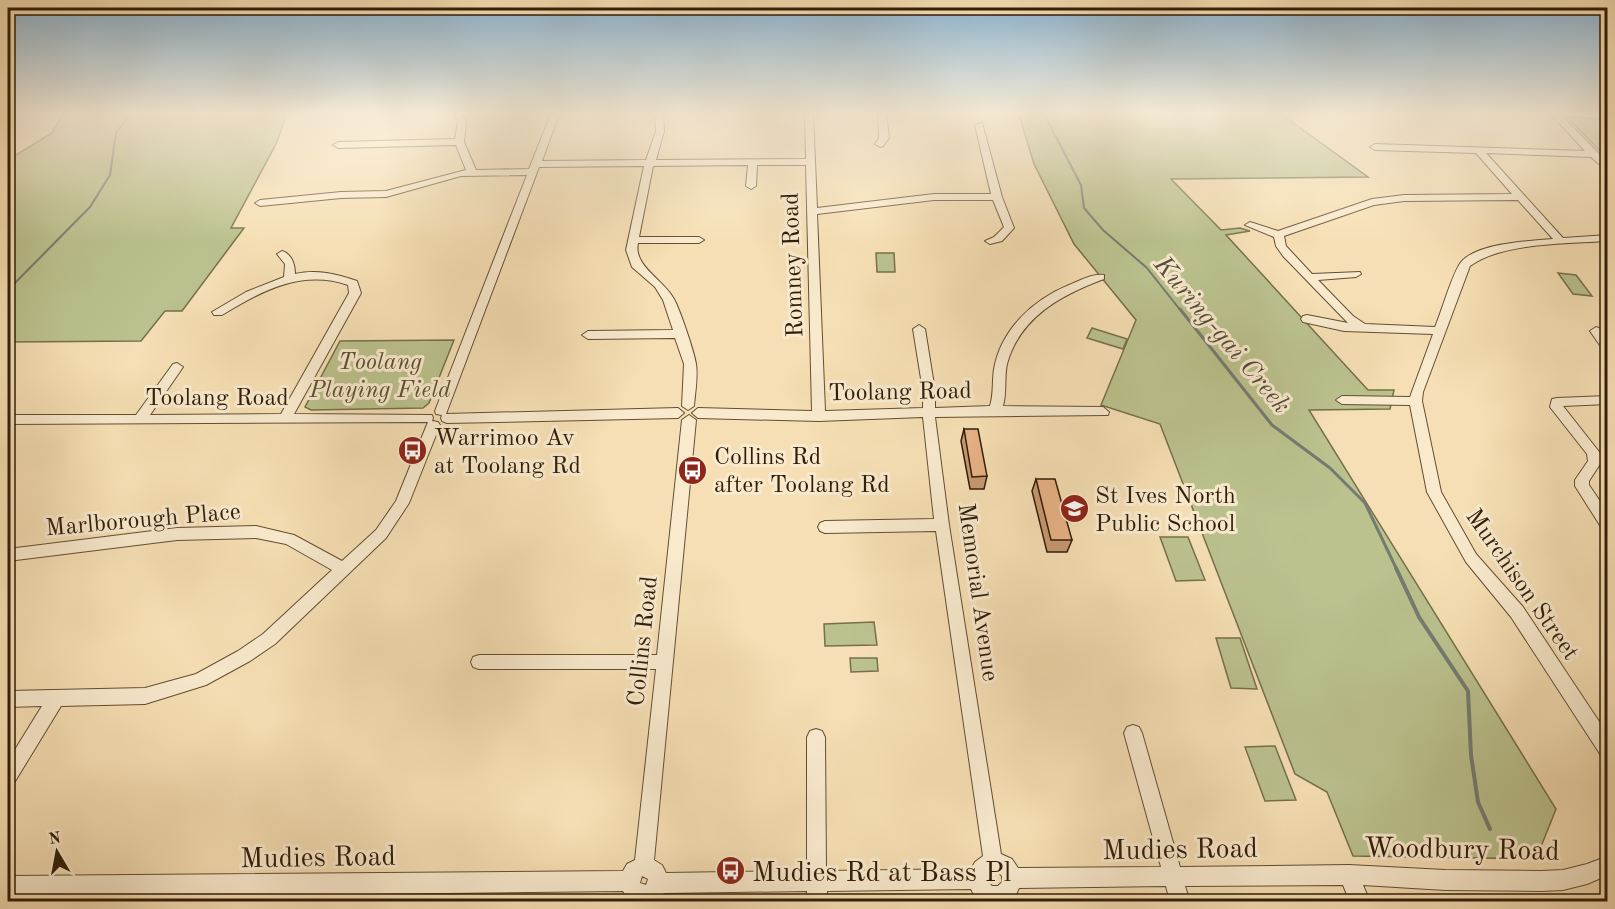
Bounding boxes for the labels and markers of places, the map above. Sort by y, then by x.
place label: Warrimoo Av at Toolang Rd [434,427,581,479]
bus stop icon: Warrimoo Av at Toolang Rd [397,435,429,467]
place label: Collins Rd after Toolang Rd [714,446,890,498]
bus stop icon: Collins Rd after Toolang Rd [677,454,709,486]
place label: St Ives North Public School [1095,485,1236,537]
school or university icon: St Ives North Public School [1058,493,1090,525]
bus stop icon: Mudies Rd at Bass Pl [715,855,747,887]
place label: Mudies Rd at Bass Pl [752,860,1011,888]

